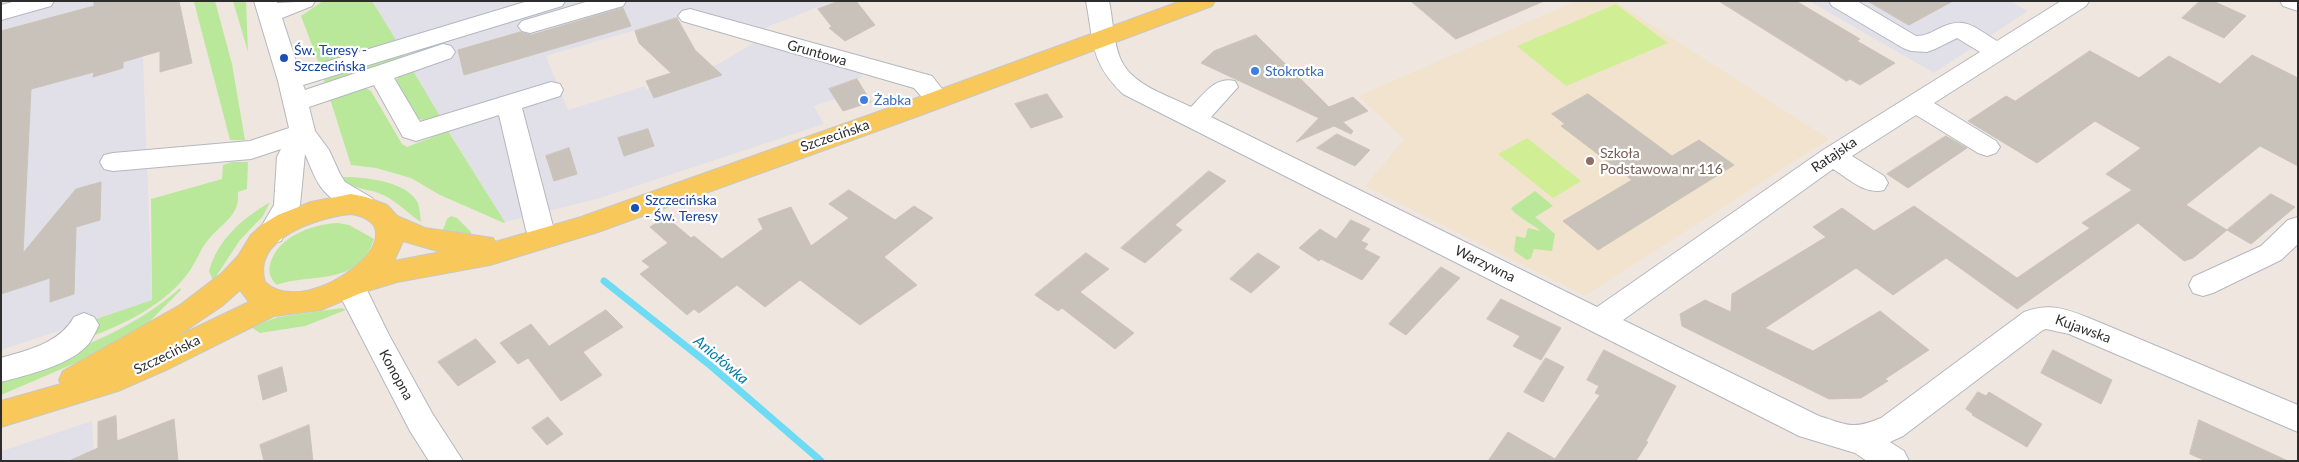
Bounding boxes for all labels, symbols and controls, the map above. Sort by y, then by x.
street label: Gruntowa [785,36,849,70]
place label: Św. Teresy - Szczecińska [294,42,367,74]
marker: Św. Teresy - Szczecińska [278,52,290,64]
place label: Stokrotka [1265,63,1324,79]
marker: Stokrotka [1249,65,1261,77]
place label: Żabka [874,92,911,108]
marker: Żabka [858,94,870,106]
street label: Szczecińska [798,116,872,156]
street label: Ratajska [1808,134,1860,176]
place label: Szkoła Podstawowa nr 116 [1600,145,1723,178]
marker: Szkoła Podstawowa nr 116 [1584,155,1596,167]
place label: Szczecińska - Św. Teresy [645,192,718,224]
marker: Szczecińska - Św. Teresy [629,202,641,214]
street label: Warzywna [1452,242,1518,286]
street label: Kujawska [2053,311,2113,347]
street label: Szczecińska [131,332,203,378]
water label: Aniołówka [690,332,752,388]
street label: Konopna [375,347,417,403]

